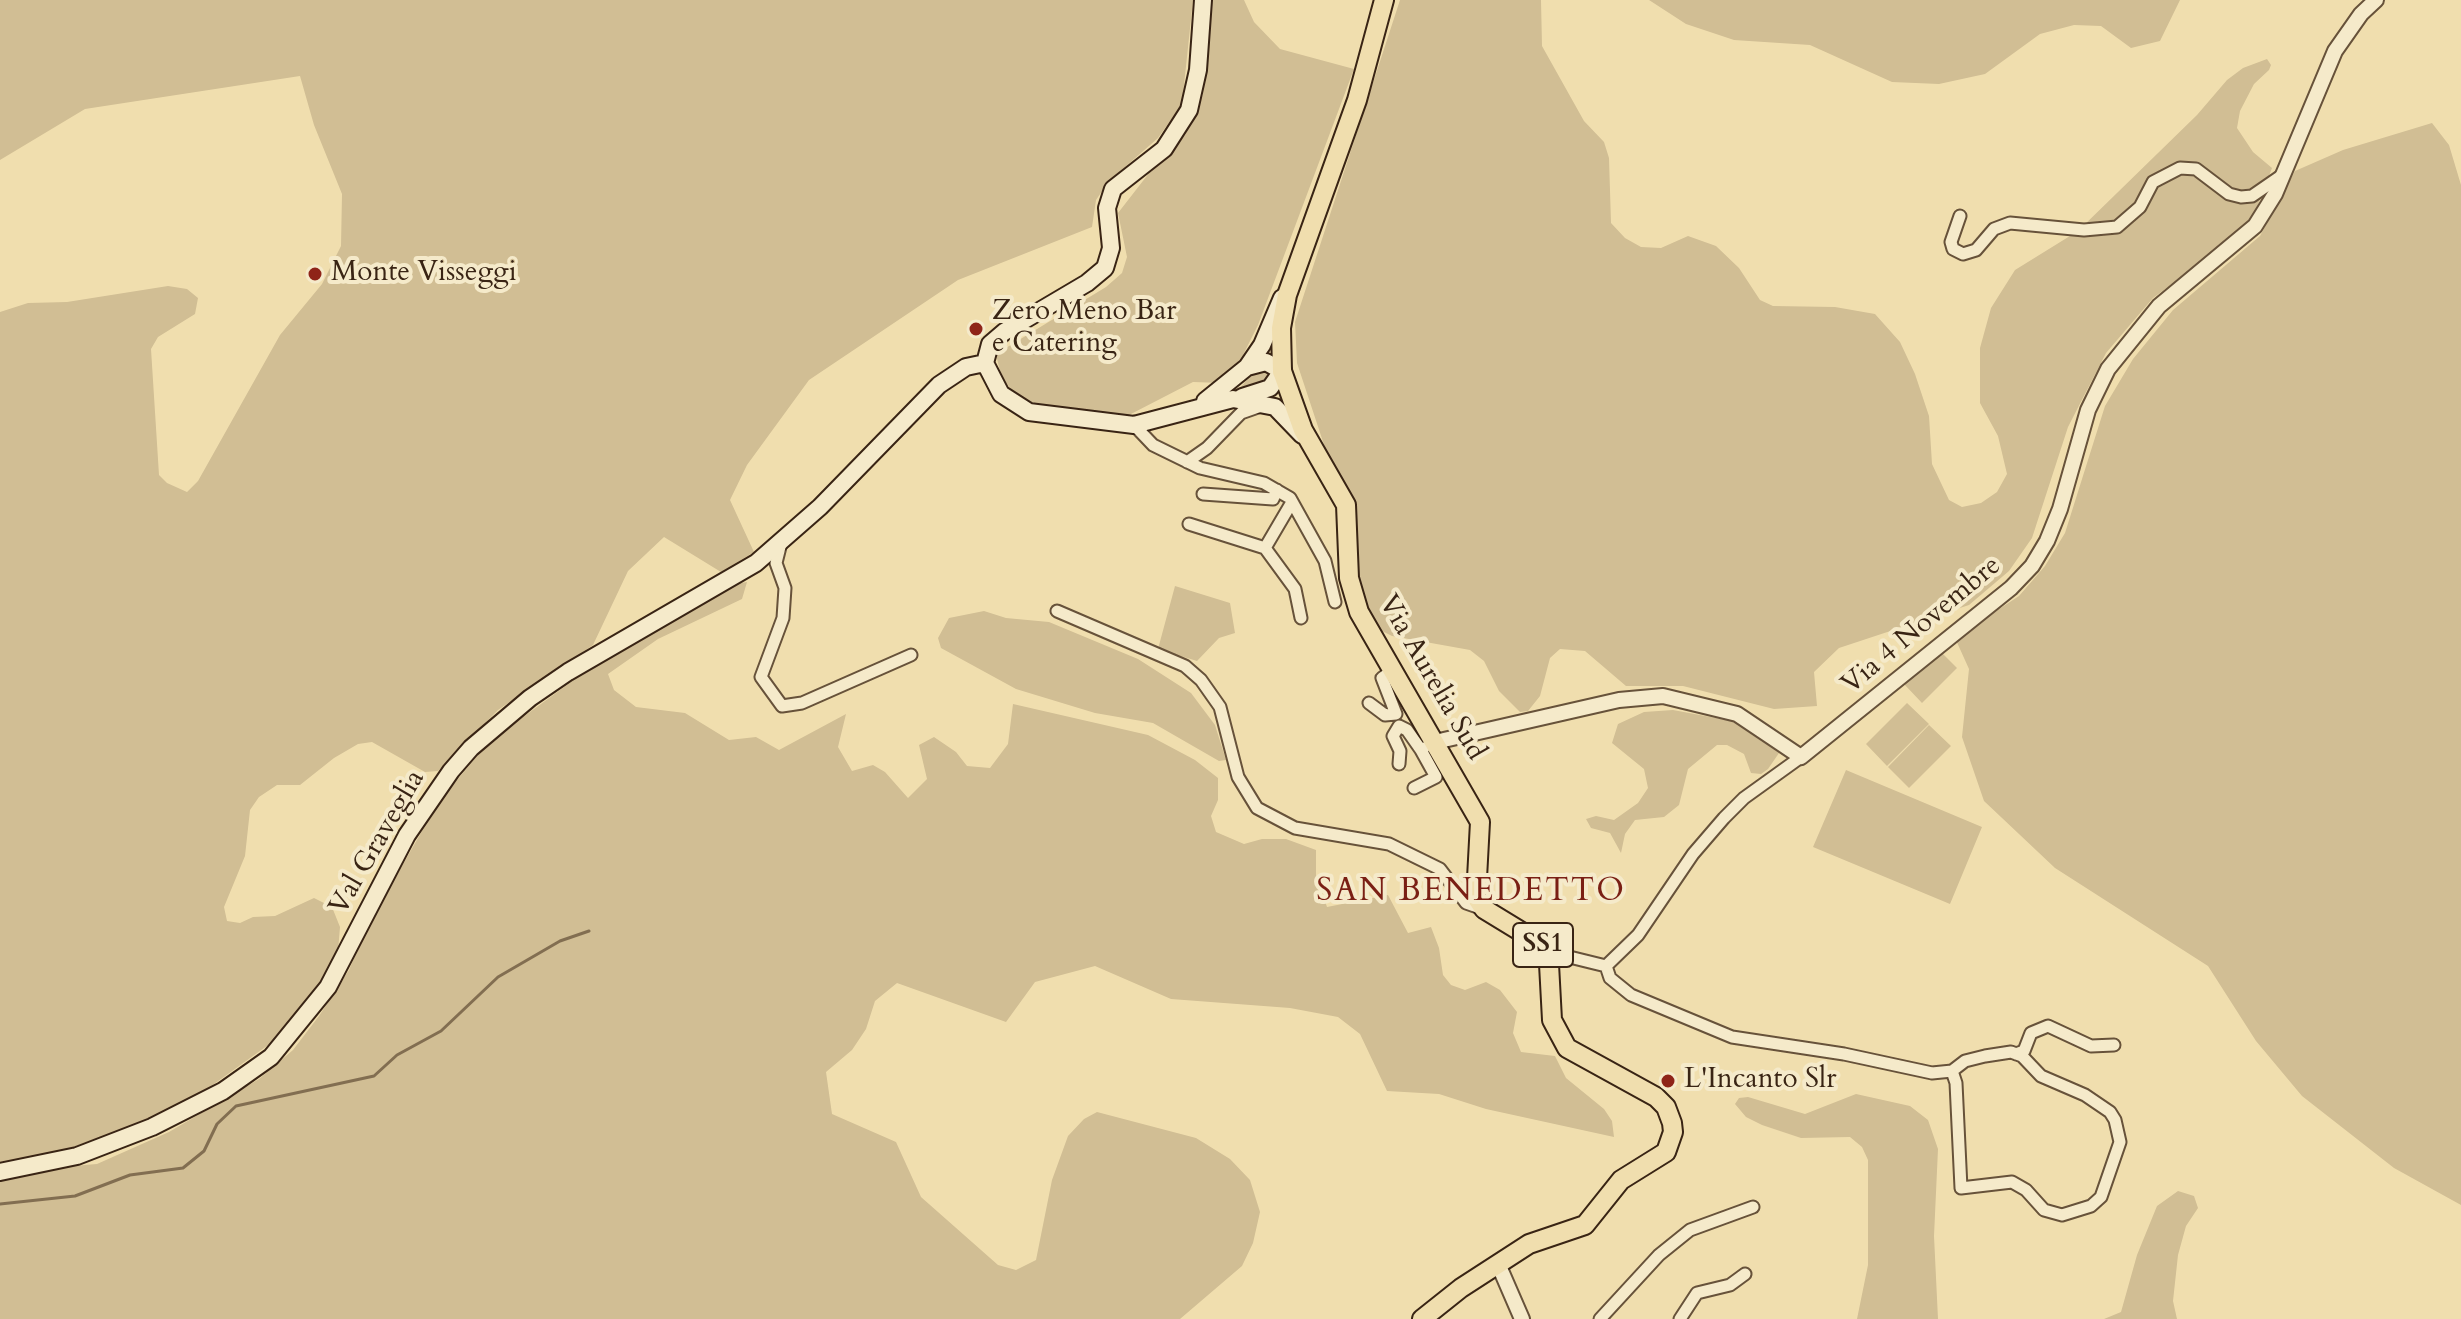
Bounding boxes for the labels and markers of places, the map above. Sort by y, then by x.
place label: Monte Visseggi [331,257,517,291]
marker: Monte Visseggi [306,265,324,283]
place label: Zero Meno Bar e Catering [992,296,1177,362]
marker: Zero Meno Bar e Catering [967,320,985,338]
place label: L'Incanto Slr [1684,1064,1836,1098]
marker: L'Incanto Slr [1659,1072,1677,1090]

